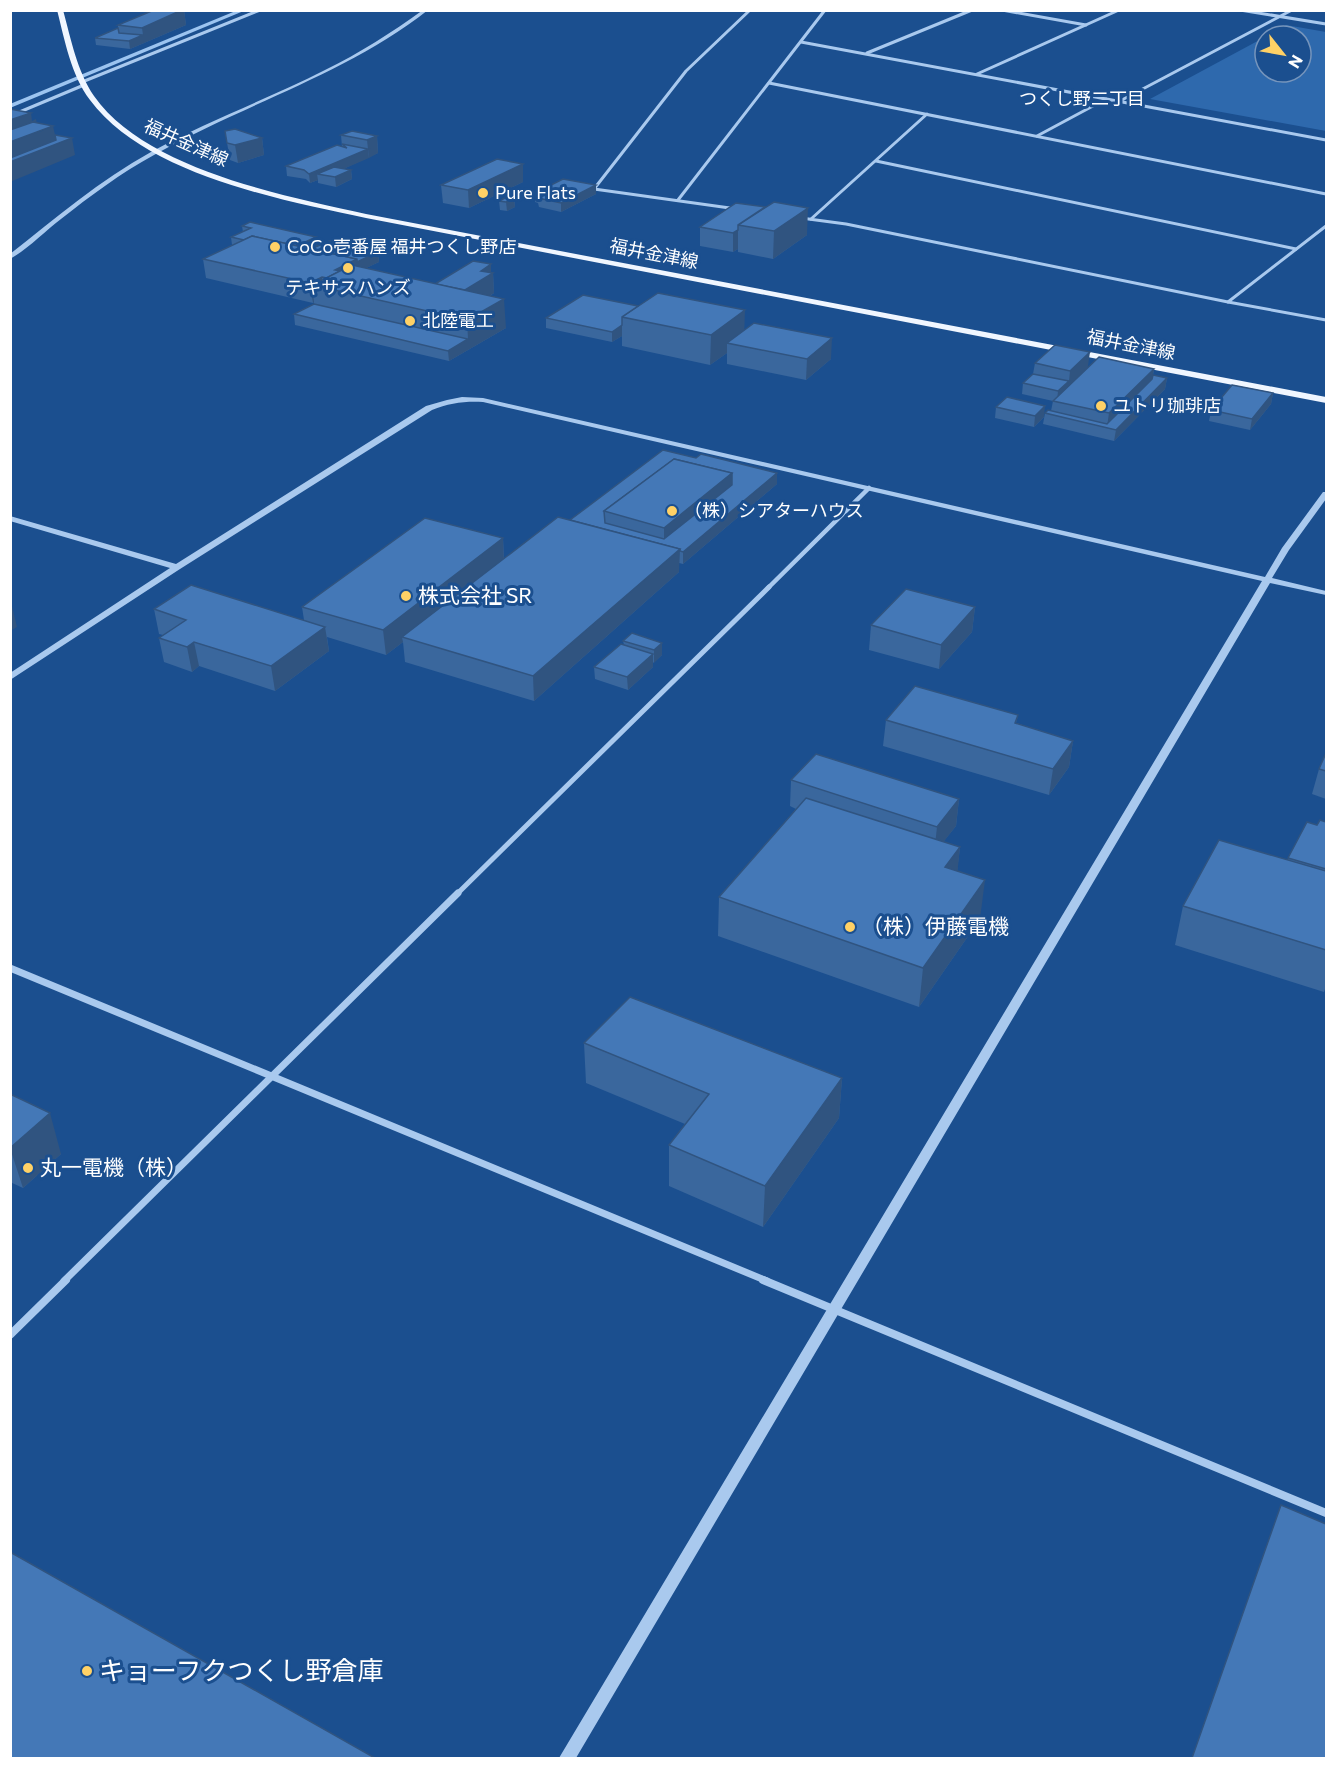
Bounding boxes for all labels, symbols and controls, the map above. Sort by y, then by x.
north arrow [1253,24,1313,84]
text: N [1285,52,1308,72]
district label: つくし野二丁目 [1019,87,1145,109]
street label: 福井金津線 [141,114,232,170]
place label: Pure Flats [495,181,576,203]
marker: Pure Flats [476,186,490,200]
street label: 福井金津線 [608,234,700,272]
place label: CoCo壱番屋 福井つくし野店 [287,235,517,257]
marker: CoCo壱番屋 福井つくし野店 [268,240,282,254]
marker: テキサスハンズ [341,261,355,275]
place label: テキサスハンズ [285,276,411,298]
place label: 北陸電工 [422,309,494,331]
marker: 北陸電工 [403,314,417,328]
street label: 福井金津線 [1085,325,1177,363]
place label: ユトリ珈琲店 [1113,394,1221,416]
marker: ユトリ珈琲店 [1094,399,1108,413]
place label: （株）シアターハウス [684,499,864,521]
marker: （株）シアターハウス [665,504,679,518]
place label: 株式会社 SR [418,582,532,607]
marker: 株式会社 SR [399,589,413,603]
place label: （株）伊藤電機 [862,913,1009,938]
marker: （株）伊藤電機 [843,920,857,934]
place label: 丸一電機（株） [40,1154,187,1179]
marker: 丸一電機（株） [21,1161,35,1175]
place label: キョーフクつくし野倉庫 [99,1654,383,1685]
marker: キョーフクつくし野倉庫 [80,1664,94,1678]

